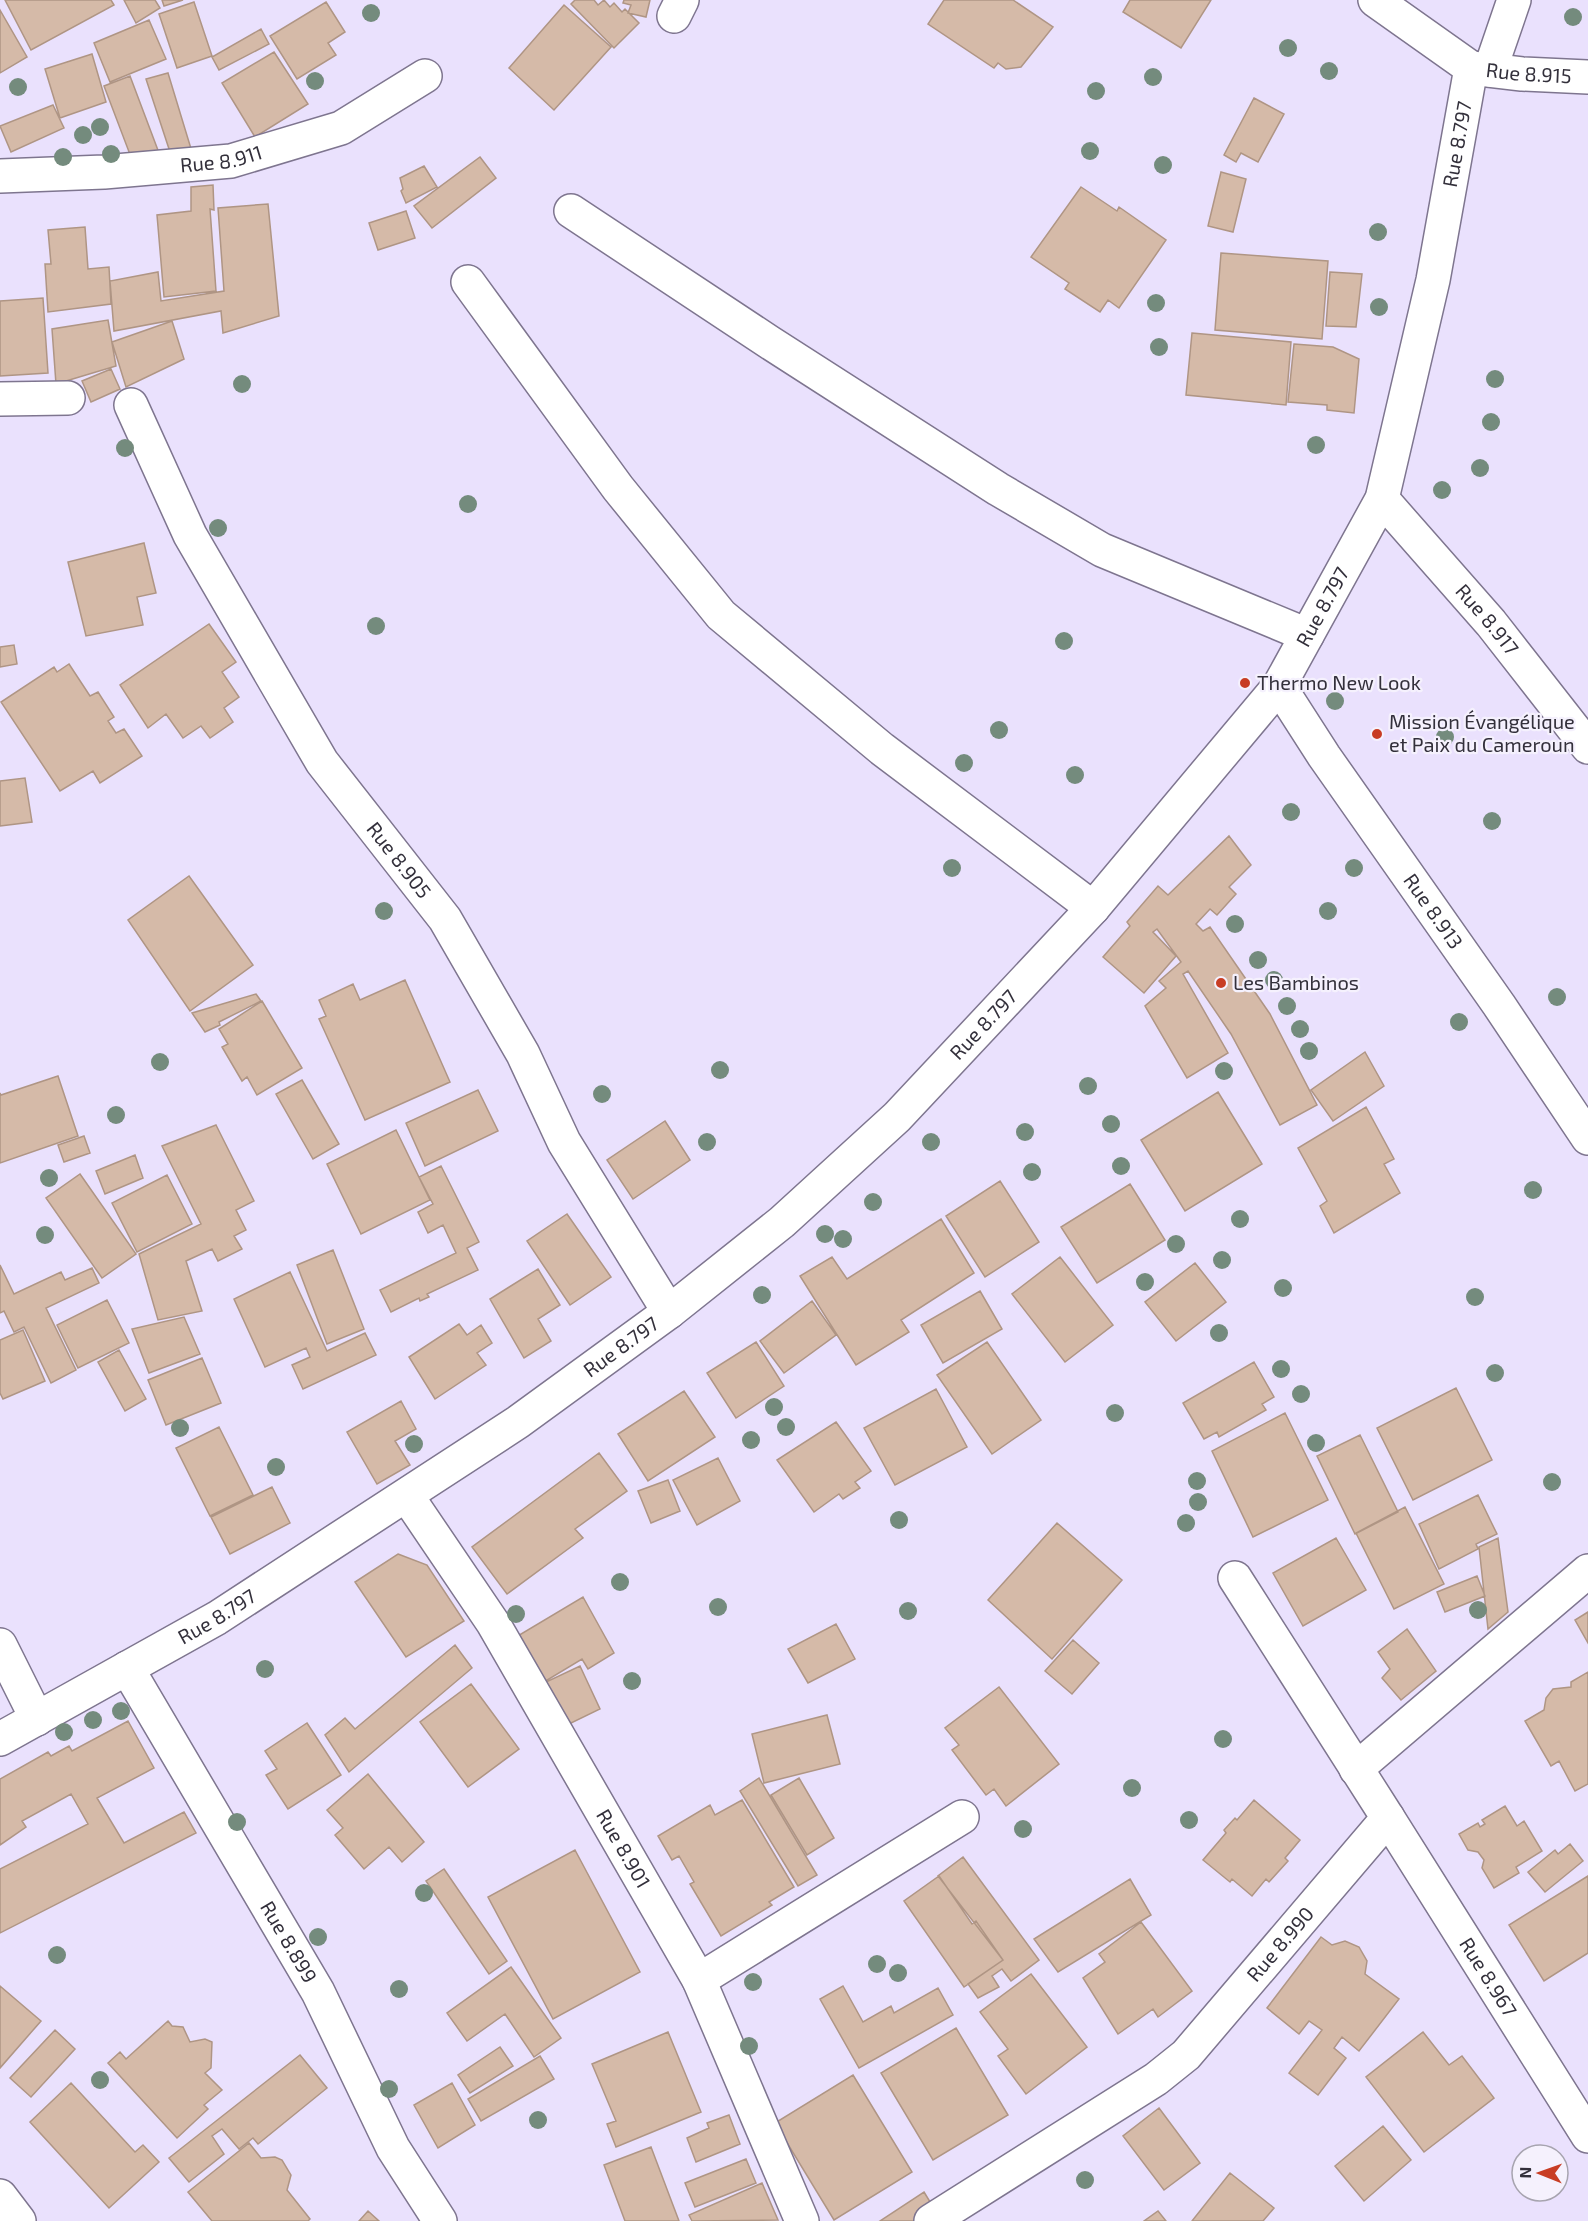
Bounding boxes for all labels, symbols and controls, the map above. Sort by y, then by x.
street label: Rue 8.915 [1485,57,1572,87]
street label: Rue 8.797 [1437,99,1476,189]
street label: Rue 8.911 [179,139,265,176]
street label: Rue 8.797 [1290,563,1353,650]
street label: Rue 8.917 [1451,579,1524,659]
place label: Thermo New Look [1257,670,1421,694]
marker: Thermo New Look [1238,676,1252,690]
place label: Mission Évangélique et Paix du Cameroun [1389,709,1575,756]
marker: Mission Évangélique et Paix du Cameroun [1370,727,1384,741]
street label: Rue 8.905 [362,817,437,902]
street label: Rue 8.913 [1399,869,1469,953]
place label: Les Bambinos [1233,970,1359,994]
marker: Les Bambinos [1214,976,1228,990]
street label: Rue 8.797 [944,984,1021,1064]
street label: Rue 8.797 [578,1311,663,1382]
street label: Rue 8.797 [173,1583,260,1649]
street label: Rue 8.901 [592,1804,656,1892]
street label: Rue 8.899 [256,1896,323,1987]
street label: Rue 8.990 [1241,1901,1318,1986]
street label: Rue 8.967 [1455,1933,1523,2021]
north arrow [1510,2143,1570,2203]
text: N [1515,2167,1534,2179]

